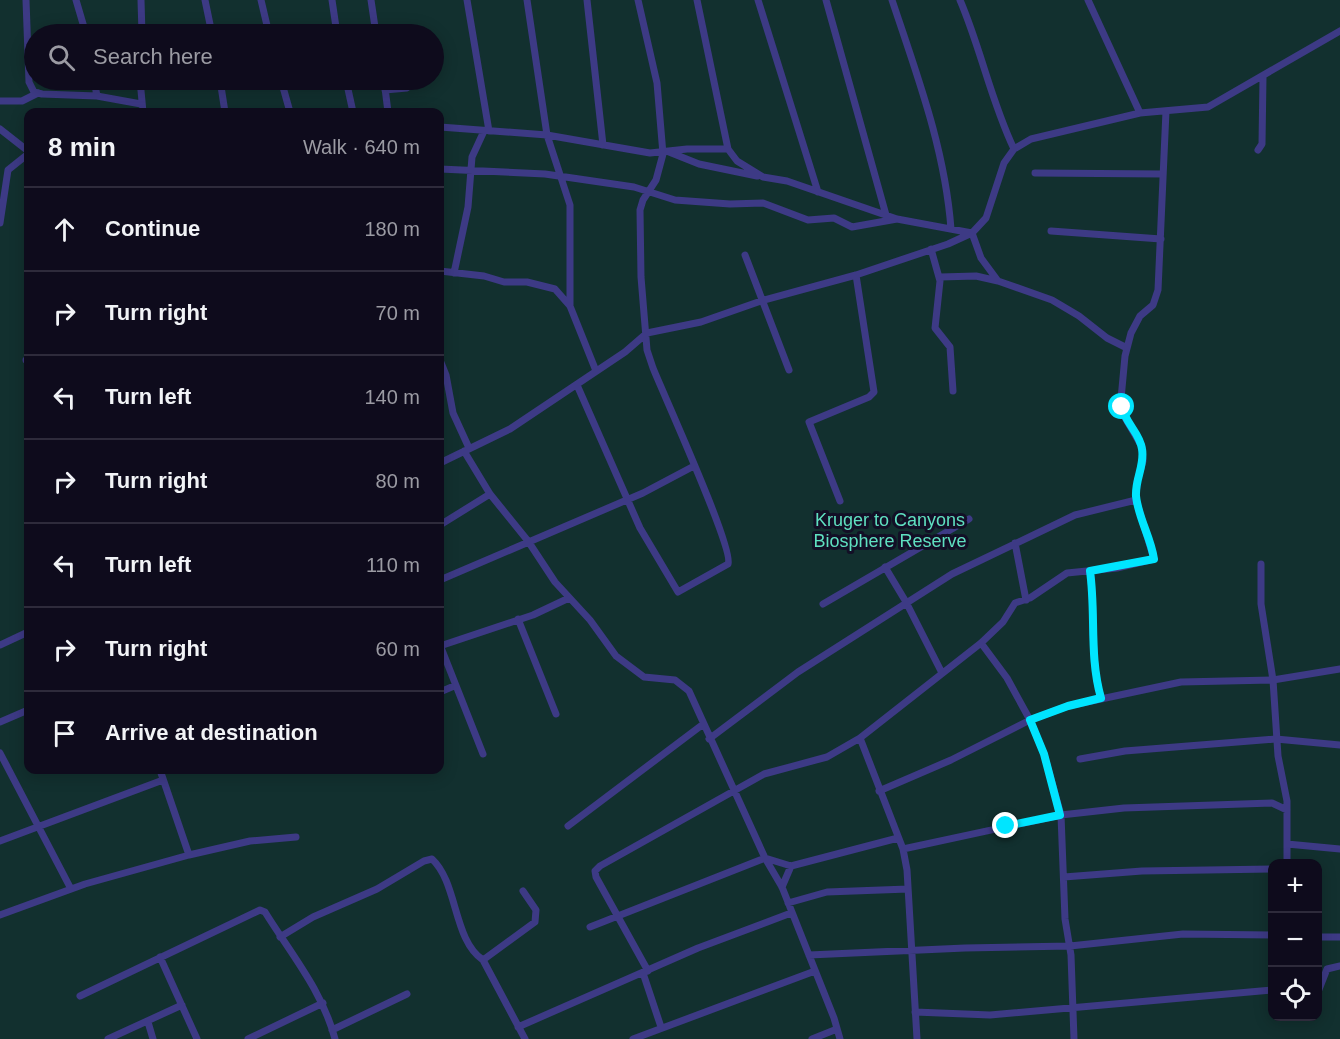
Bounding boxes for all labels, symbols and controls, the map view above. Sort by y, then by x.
search box [24,24,444,90]
icon: search [45,41,78,74]
text: Search here [93,44,213,69]
text: 8 min [48,132,116,162]
text: Walk · 640 m [303,136,420,158]
icon: ahead [48,213,81,246]
text: Continue [105,216,200,241]
text: 180 m [364,218,420,240]
icon: right [48,297,81,330]
text: Turn right [105,300,207,325]
text: 70 m [376,302,420,324]
icon: left [48,381,81,414]
text: Turn left [105,384,191,409]
text: 140 m [364,386,420,408]
route start [1108,393,1134,419]
icon: right [48,465,81,498]
text: Turn right [105,468,207,493]
text: 80 m [376,470,420,492]
park label: Kruger to Canyons Biosphere Reserve [813,510,967,551]
icon: left [48,549,81,582]
text: Turn left [105,552,191,577]
text: 110 m [366,554,420,576]
icon: right [48,633,81,666]
text: Turn right [105,636,207,661]
text: 60 m [376,638,420,660]
icon: arrive [48,717,81,750]
text: Arrive at destination [105,720,318,745]
route end [992,812,1018,838]
map controls [1268,859,1322,1021]
button: + [1268,859,1322,913]
button: − [1268,913,1322,967]
button: locate [1268,967,1322,1021]

